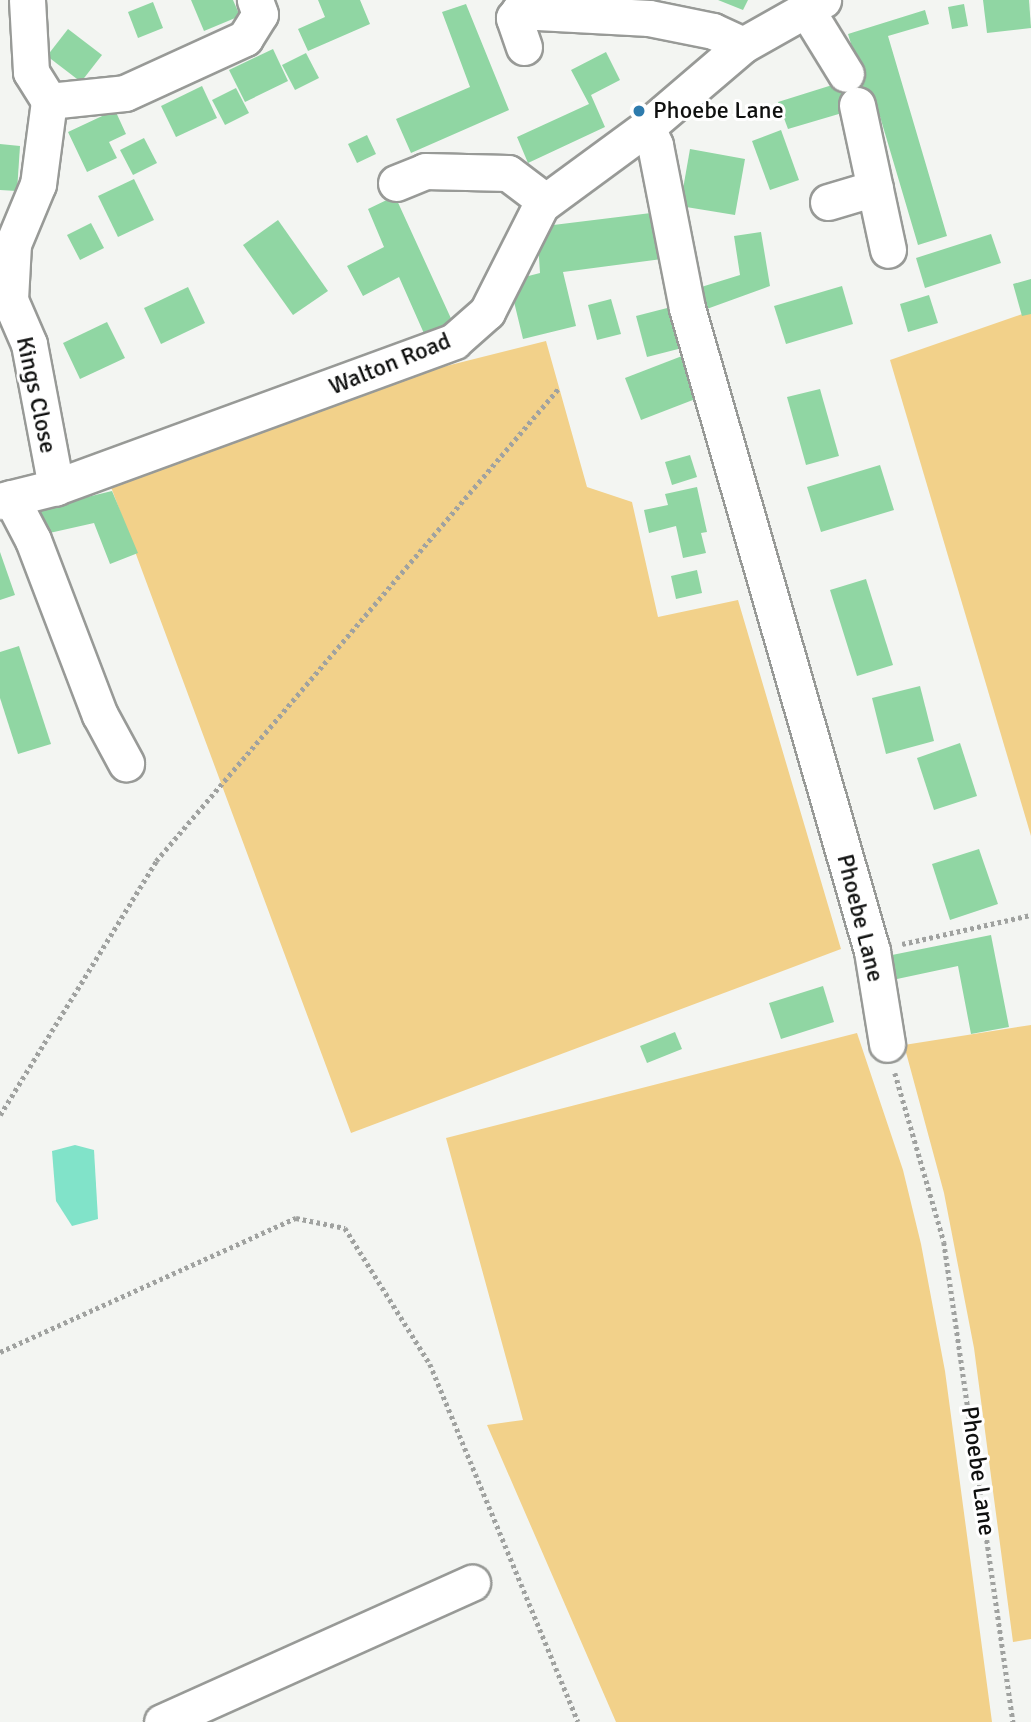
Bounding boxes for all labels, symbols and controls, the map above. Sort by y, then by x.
place label: Phoebe Lane [653,97,784,125]
marker: Phoebe Lane [631,103,647,119]
street label: Walton Road [325,327,455,401]
street label: Kings Close [10,334,62,456]
street label: Phoebe Lane [830,851,890,985]
street label: Phoebe Lane [955,1404,1001,1538]

